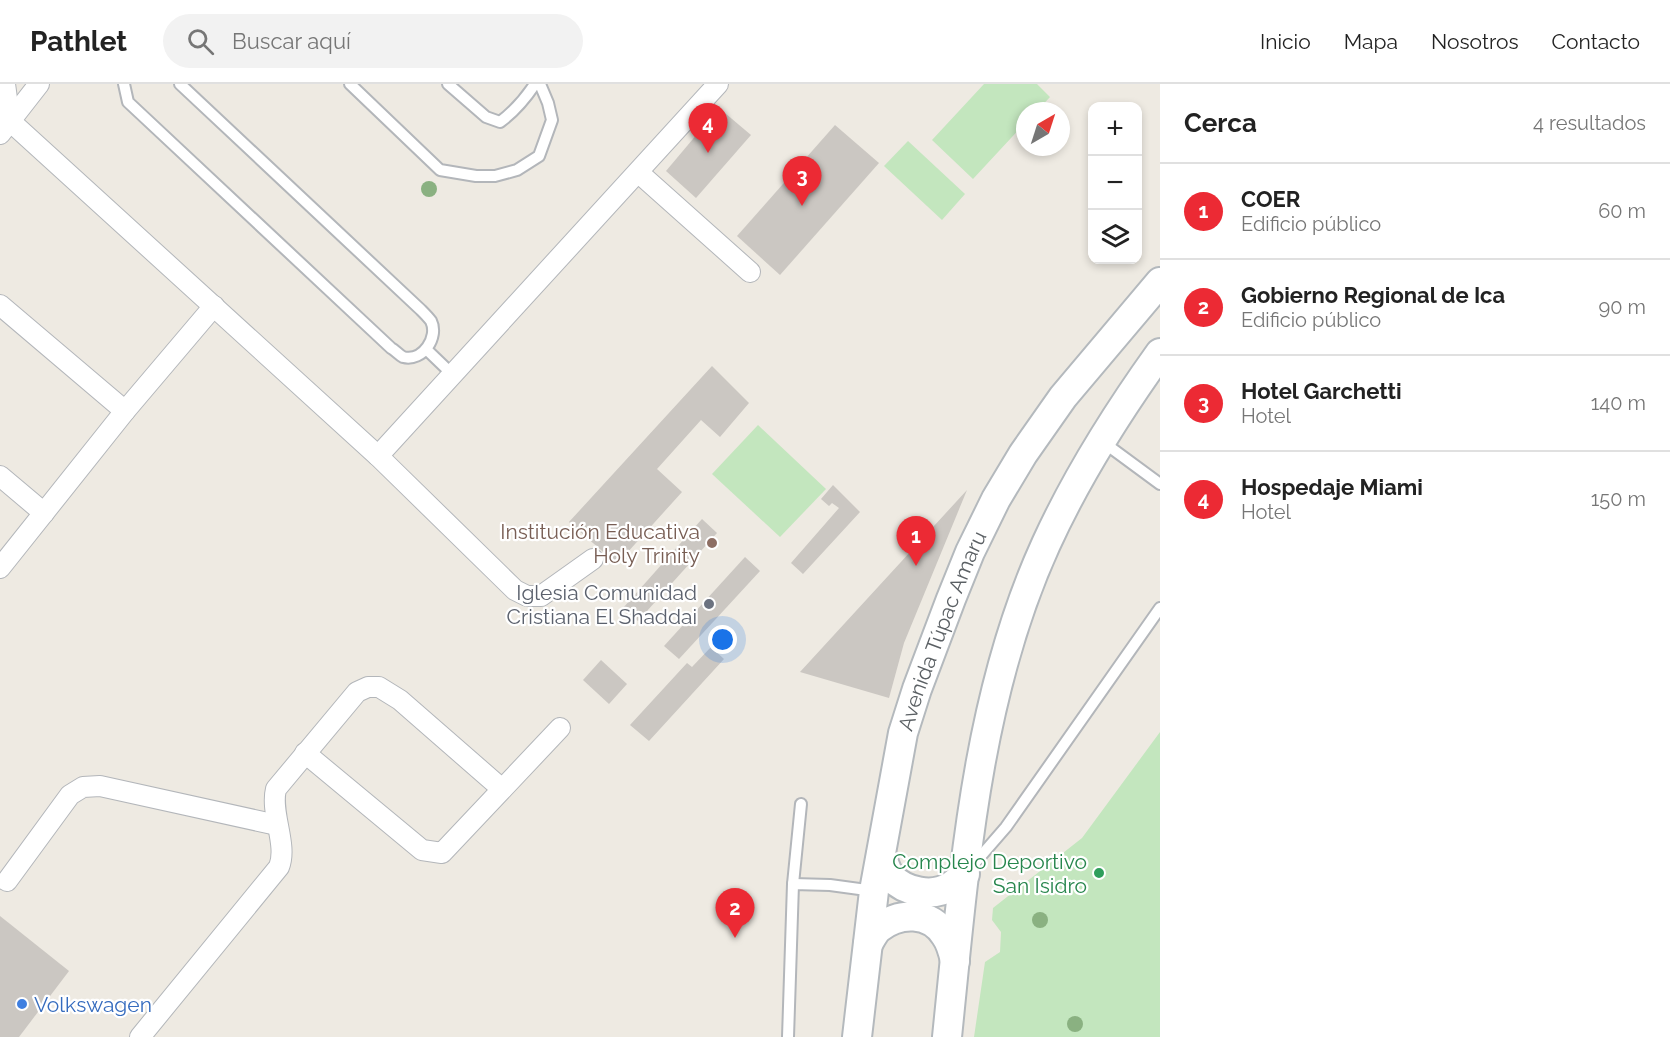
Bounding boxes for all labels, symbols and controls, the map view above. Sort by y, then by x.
search box [163,14,583,68]
text: Pathlet [30,25,127,58]
icon: search [184,25,217,58]
text: Buscar aquí [232,28,351,54]
text: Inicio [1260,29,1311,54]
text: Mapa [1344,29,1398,54]
text: Nosotros [1431,29,1519,54]
text: Contacto [1552,29,1640,54]
north arrow [1016,102,1070,156]
map controls [1088,102,1142,264]
button: + [1088,102,1142,156]
pin: 4 [688,104,728,153]
text: Cerca [1184,108,1257,138]
text: 4 resultados [1533,111,1646,135]
pin: 3 [782,156,822,206]
button: − [1088,156,1142,210]
text: COER [1241,186,1300,212]
text: 1 [1199,199,1208,223]
text: 60 m [1598,199,1646,223]
button: layers [1088,210,1142,264]
text: Edificio público [1241,212,1381,236]
text: Gobierno Regional de Ica [1241,282,1505,308]
text: 2 [1198,295,1209,319]
text: 90 m [1599,295,1646,319]
text: Edificio público [1241,308,1381,332]
text: Hotel Garchetti [1241,378,1402,404]
text: 3 [1198,391,1209,415]
text: 140 m [1591,391,1646,415]
text: Hotel [1241,404,1291,428]
text: Hospedaje Miami [1241,474,1423,500]
text: 4 [1198,487,1209,511]
text: 150 m [1591,487,1646,511]
text: Hotel [1241,500,1291,524]
pin: 1 [896,516,936,566]
place label: Institución Educativa Holy Trinity [500,519,700,568]
street label: Avenida Túpac Amaru [892,527,991,733]
marker: Institución Educativa Holy Trinity [705,536,719,550]
place label: Iglesia Comunidad Cristiana El Shaddai [507,580,697,629]
marker: Iglesia Comunidad Cristiana El Shaddai [702,597,716,611]
your location [708,625,737,654]
place label: Complejo Deportivo San Isidro [892,849,1087,898]
marker: Complejo Deportivo San Isidro [1092,866,1106,880]
pin: 2 [716,888,754,938]
place label: Volkswagen [34,992,152,1017]
marker: Volkswagen [15,997,29,1011]

